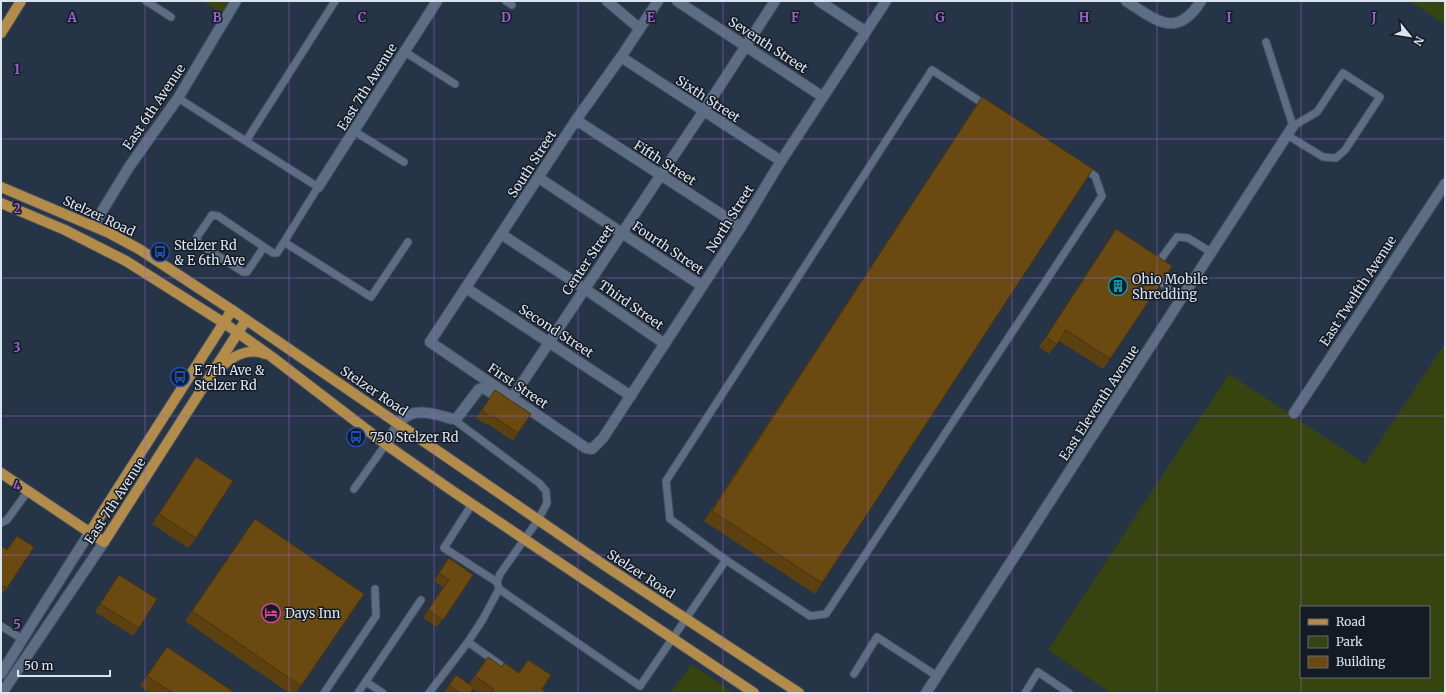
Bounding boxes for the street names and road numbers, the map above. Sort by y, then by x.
street label: Seventh Street [725,13,811,77]
street label: East 7th Avenue [333,40,401,134]
street label: East 6th Avenue [119,61,189,153]
street label: Sixth Street [673,72,743,126]
street label: South Street [504,127,560,201]
street label: Fifth Street [631,137,699,189]
street label: North Street [702,182,758,256]
street label: Stelzer Road [60,192,138,240]
street label: Fourth Street [629,218,707,278]
street label: Center Street [558,222,618,298]
street label: East Twelfth Avenue [1316,232,1400,350]
street label: Third Street [595,276,667,334]
street label: Second Street [515,301,597,361]
street label: East Eleventh Avenue [1055,342,1143,464]
street label: First Street [484,360,552,412]
street label: Stelzer Road [337,362,411,420]
street label: East 7th Avenue [81,454,149,547]
street label: Stelzer Road [604,546,678,602]

